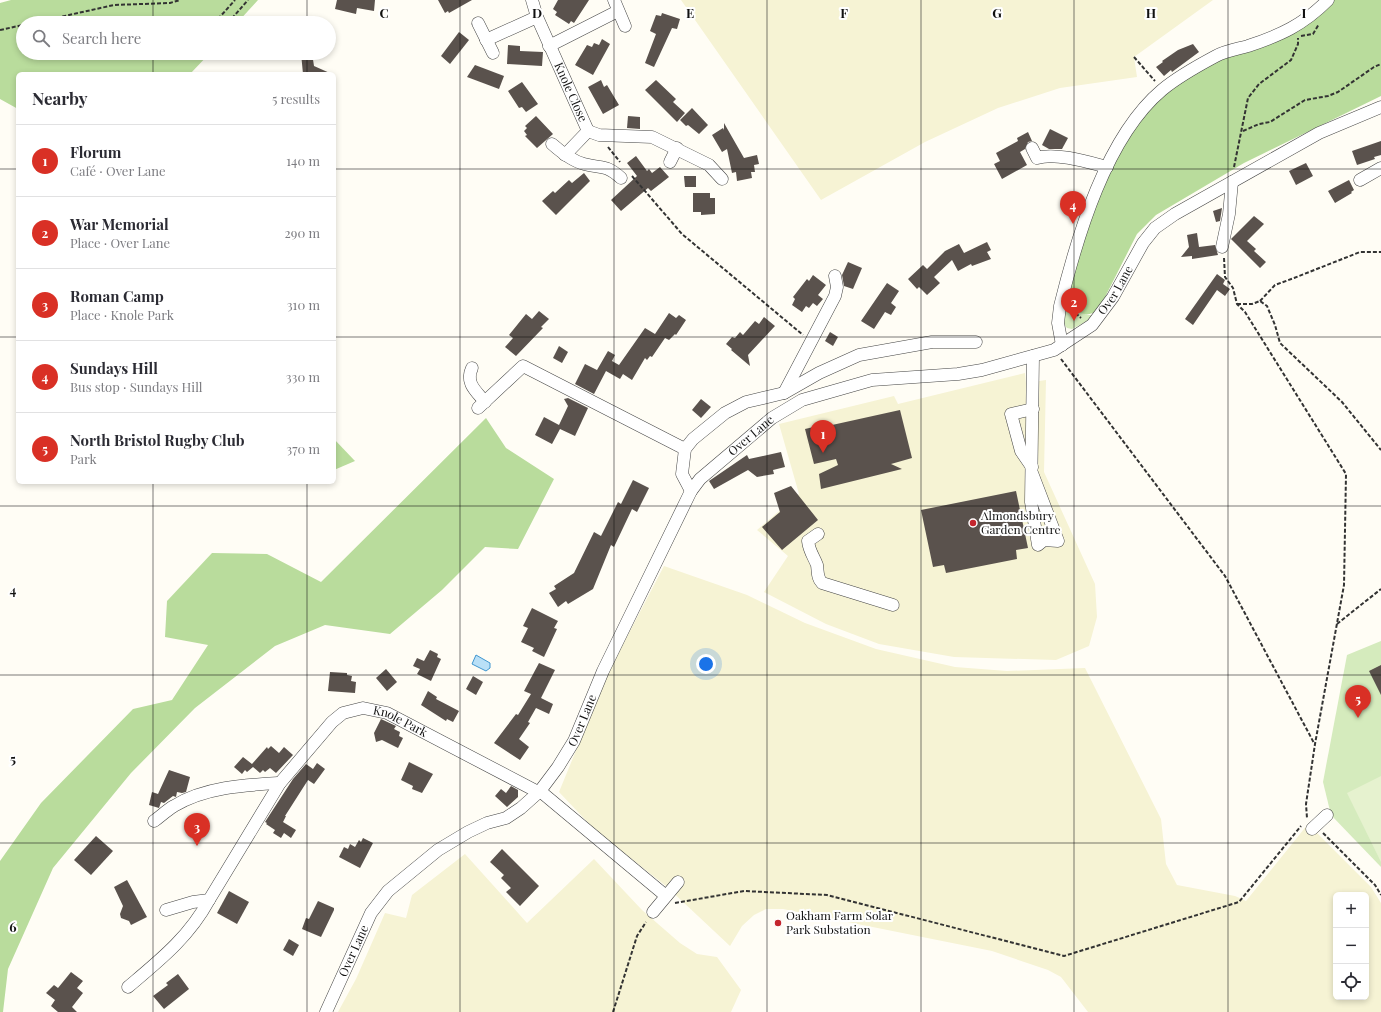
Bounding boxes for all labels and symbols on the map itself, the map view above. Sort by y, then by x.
text: C [379,4,389,21]
text: D [532,4,542,21]
text: E [686,4,694,21]
text: F [840,4,848,21]
text: G [992,4,1002,21]
text: H [1146,4,1156,21]
text: I [1302,4,1307,21]
street label: Knole Close [551,59,592,124]
pin: 4 [1060,191,1086,224]
street label: Over Lane [1093,262,1136,318]
pin: 2 [1061,288,1087,321]
street label: Over Lane [724,411,777,459]
pin: 1 [810,420,836,453]
place label: Almondsbury Garden Centre [980,507,1061,537]
marker: Almondsbury Garden Centre [968,518,978,528]
text: 4 [10,581,17,598]
your location [696,654,716,674]
pin: 5 [1345,685,1371,718]
street label: Over Lane [563,692,599,749]
street label: Knole Park [372,701,431,740]
text: 5 [10,750,16,767]
pin: 3 [184,813,210,846]
place label: Oakham Farm Solar Park Substation [786,907,894,937]
text: 6 [9,918,17,935]
marker: Oakham Farm Solar Park Substation [773,918,783,928]
street label: Over Lane [334,922,372,979]

